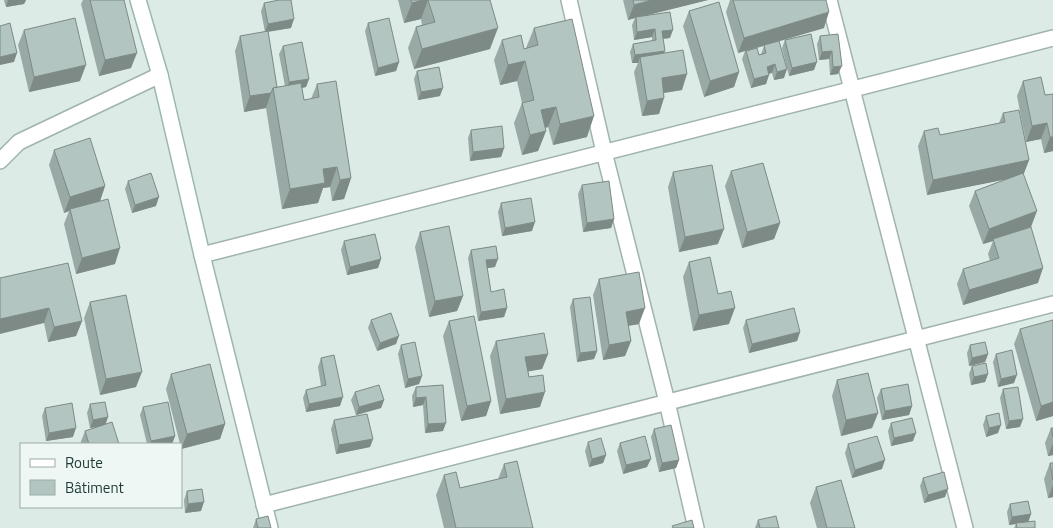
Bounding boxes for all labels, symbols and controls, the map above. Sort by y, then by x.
legend [20,443,182,508]
text: Route [65,451,103,474]
text: Bâtiment [65,476,124,499]

